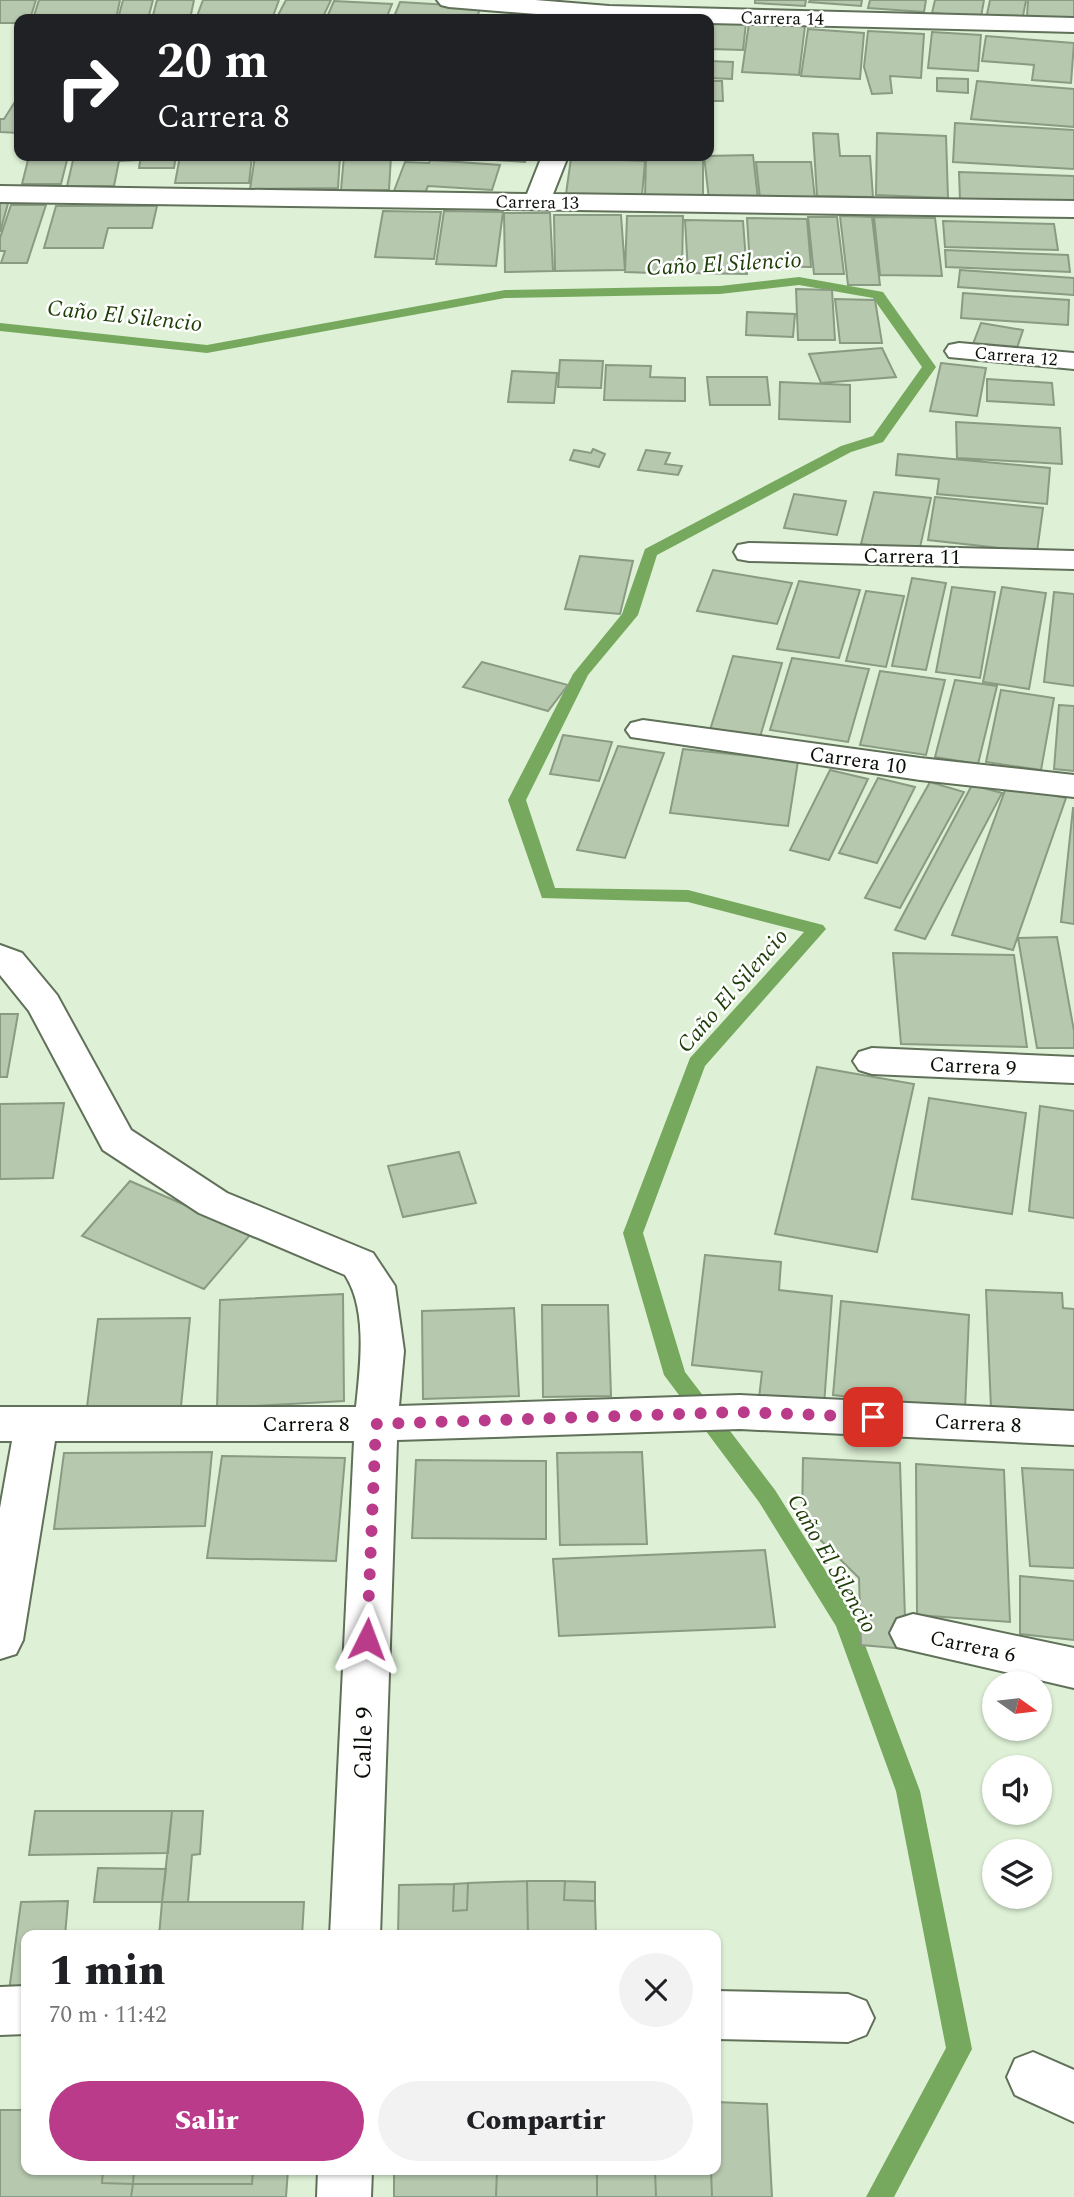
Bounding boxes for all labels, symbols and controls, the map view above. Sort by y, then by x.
street label: Carrera 14 [740,4,824,33]
text: 20 m [157,25,268,100]
icon: right [42,42,133,133]
text: Carrera 8 [157,93,289,142]
street label: Carrera 13 [495,188,579,217]
water label: Caño El Silencio [645,243,803,286]
water label: Caño El Silencio [45,291,204,342]
street label: Carrera 12 [973,339,1059,374]
street label: Carrera 11 [863,540,961,574]
street label: Carrera 10 [807,738,908,784]
water label: Caño El Silencio [669,921,798,1061]
street label: Carrera 9 [929,1049,1017,1085]
pin [843,1387,903,1447]
icon: arrive [854,1398,892,1436]
street label: Carrera 8 [934,1406,1022,1442]
street label: Carrera 8 [263,1409,349,1441]
water label: Caño El Silencio [778,1487,886,1640]
position arrow [330,1602,404,1676]
street label: Carrera 6 [927,1622,1019,1672]
north arrow [982,1671,1052,1741]
map controls [982,1671,1052,1909]
street label: Calle 9 [345,1706,383,1780]
button: sound [982,1755,1052,1825]
button: layers [982,1839,1052,1909]
text: 1 min [49,1940,165,2003]
button: close [619,1953,693,2027]
text: 70 m · 11:42 [49,1998,167,2033]
button: Salir [49,2081,364,2161]
button: Compartir [378,2081,693,2161]

